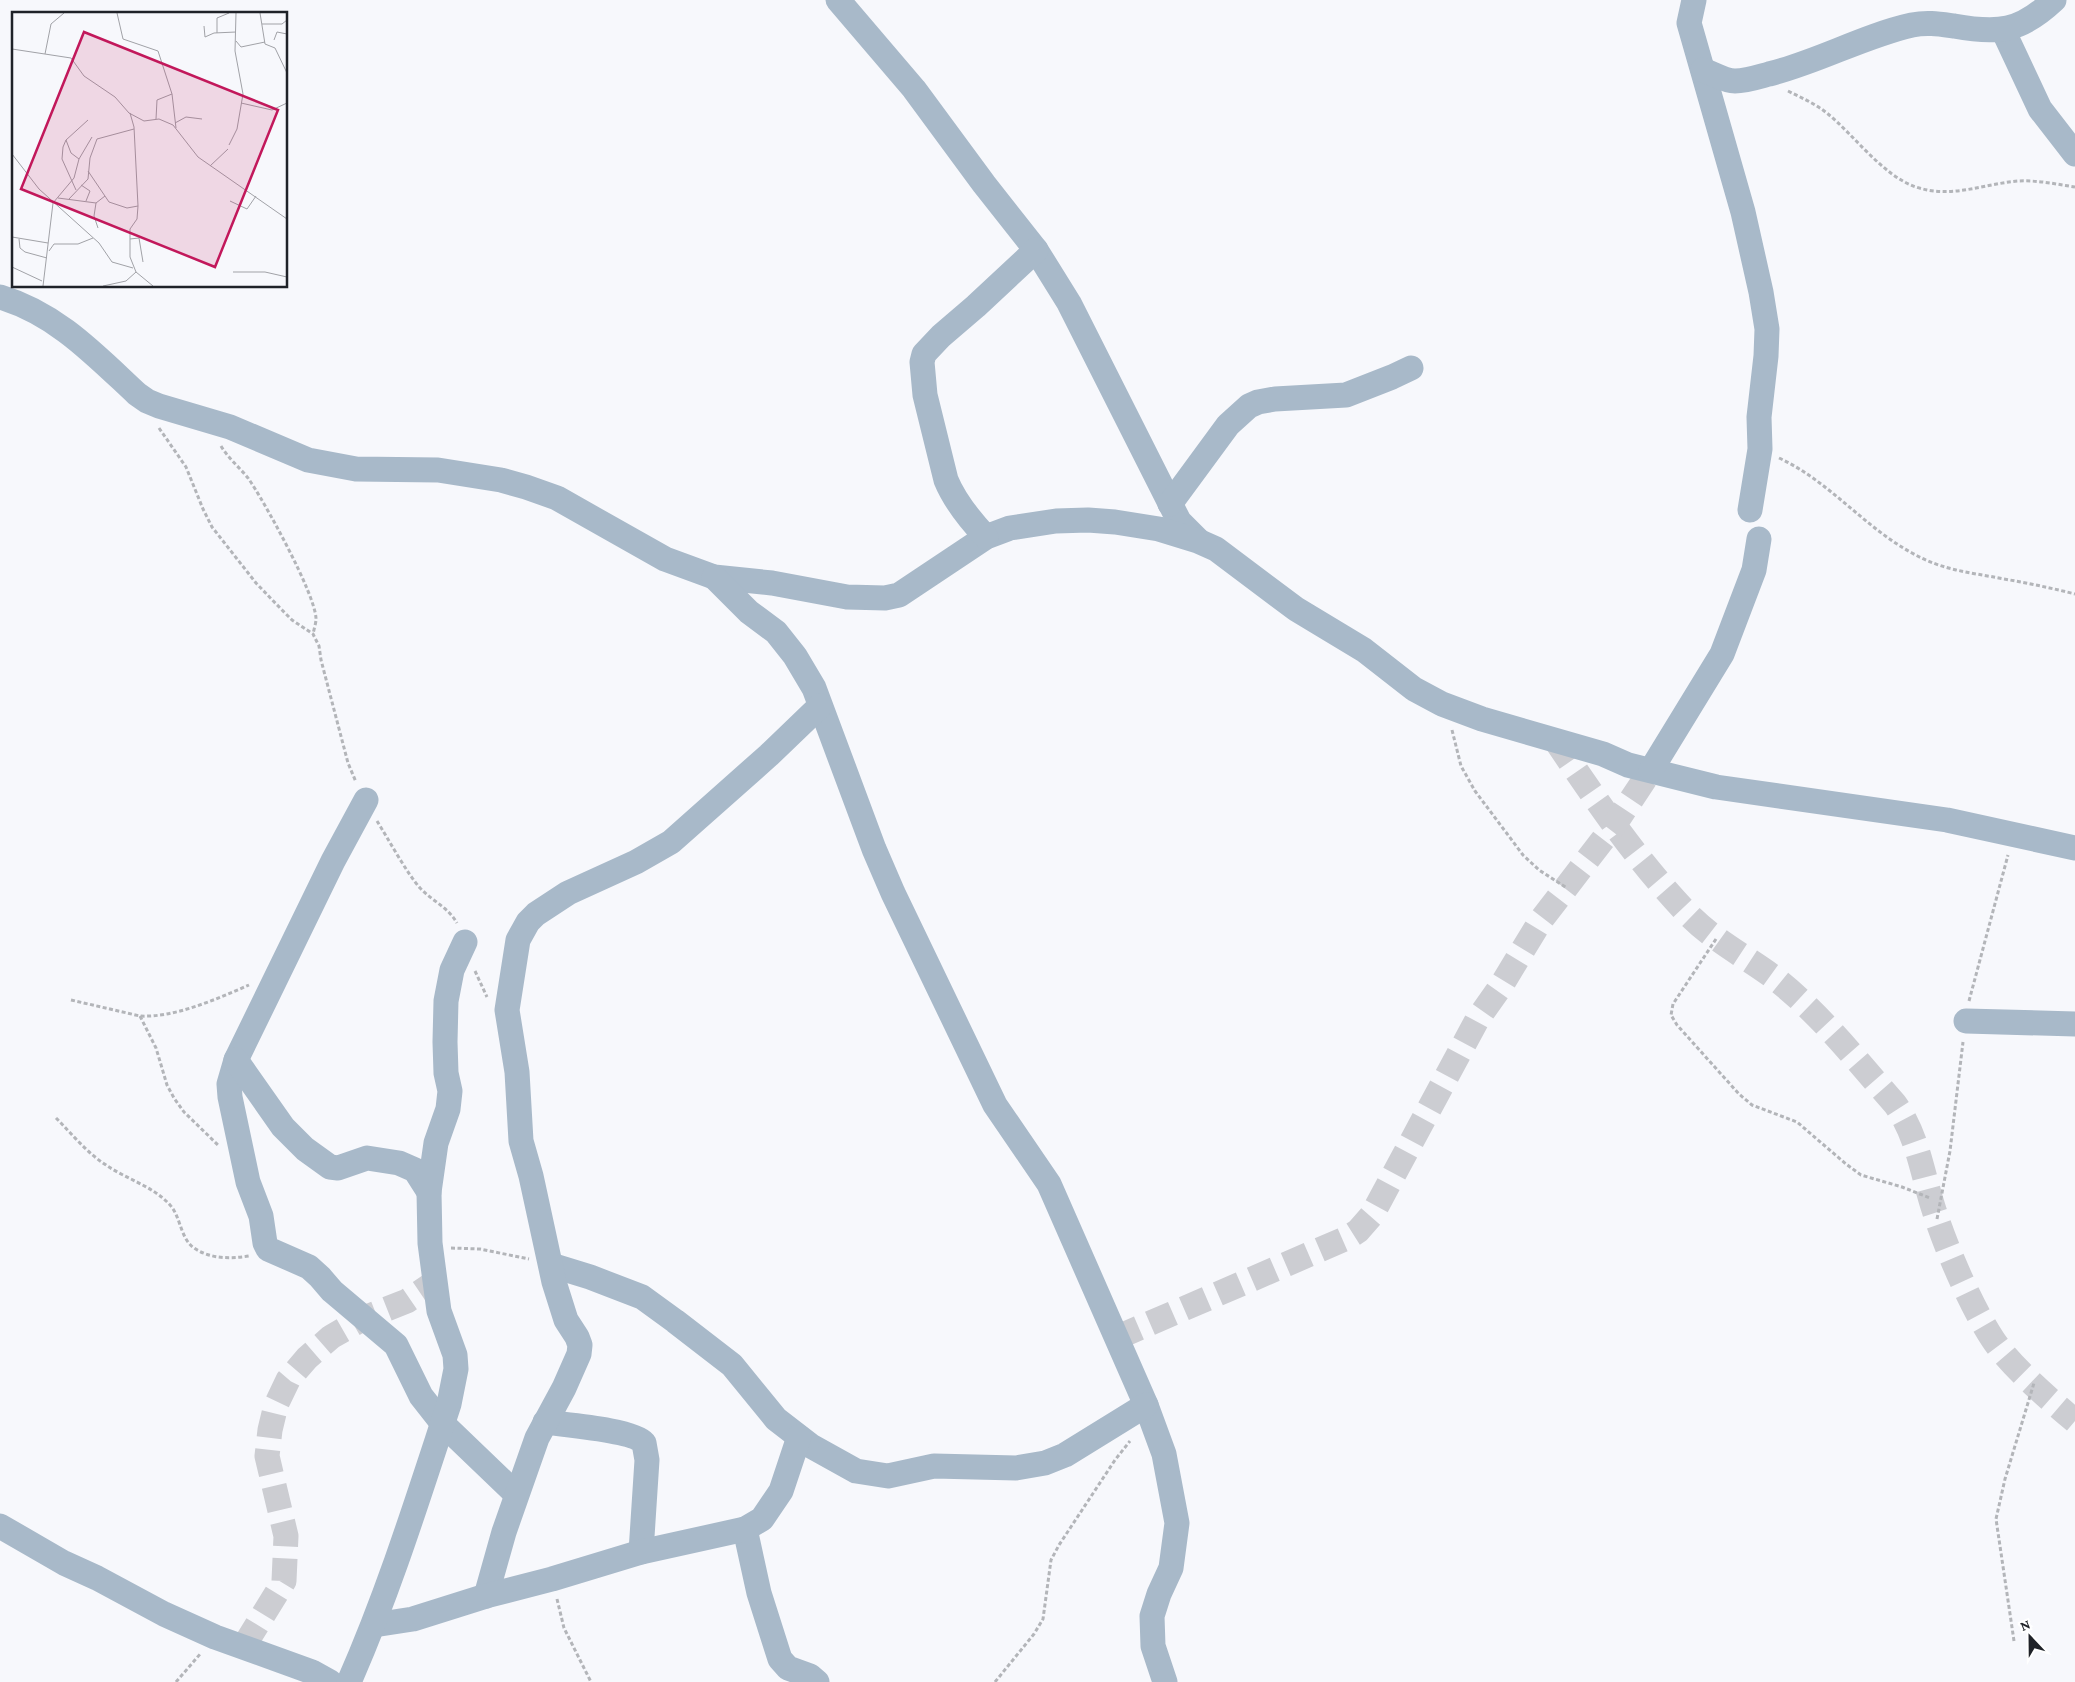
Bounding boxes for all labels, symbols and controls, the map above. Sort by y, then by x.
inset map [12,12,288,288]
north arrow [2005,1612,2055,1662]
text: N [2018,1616,2033,1634]

